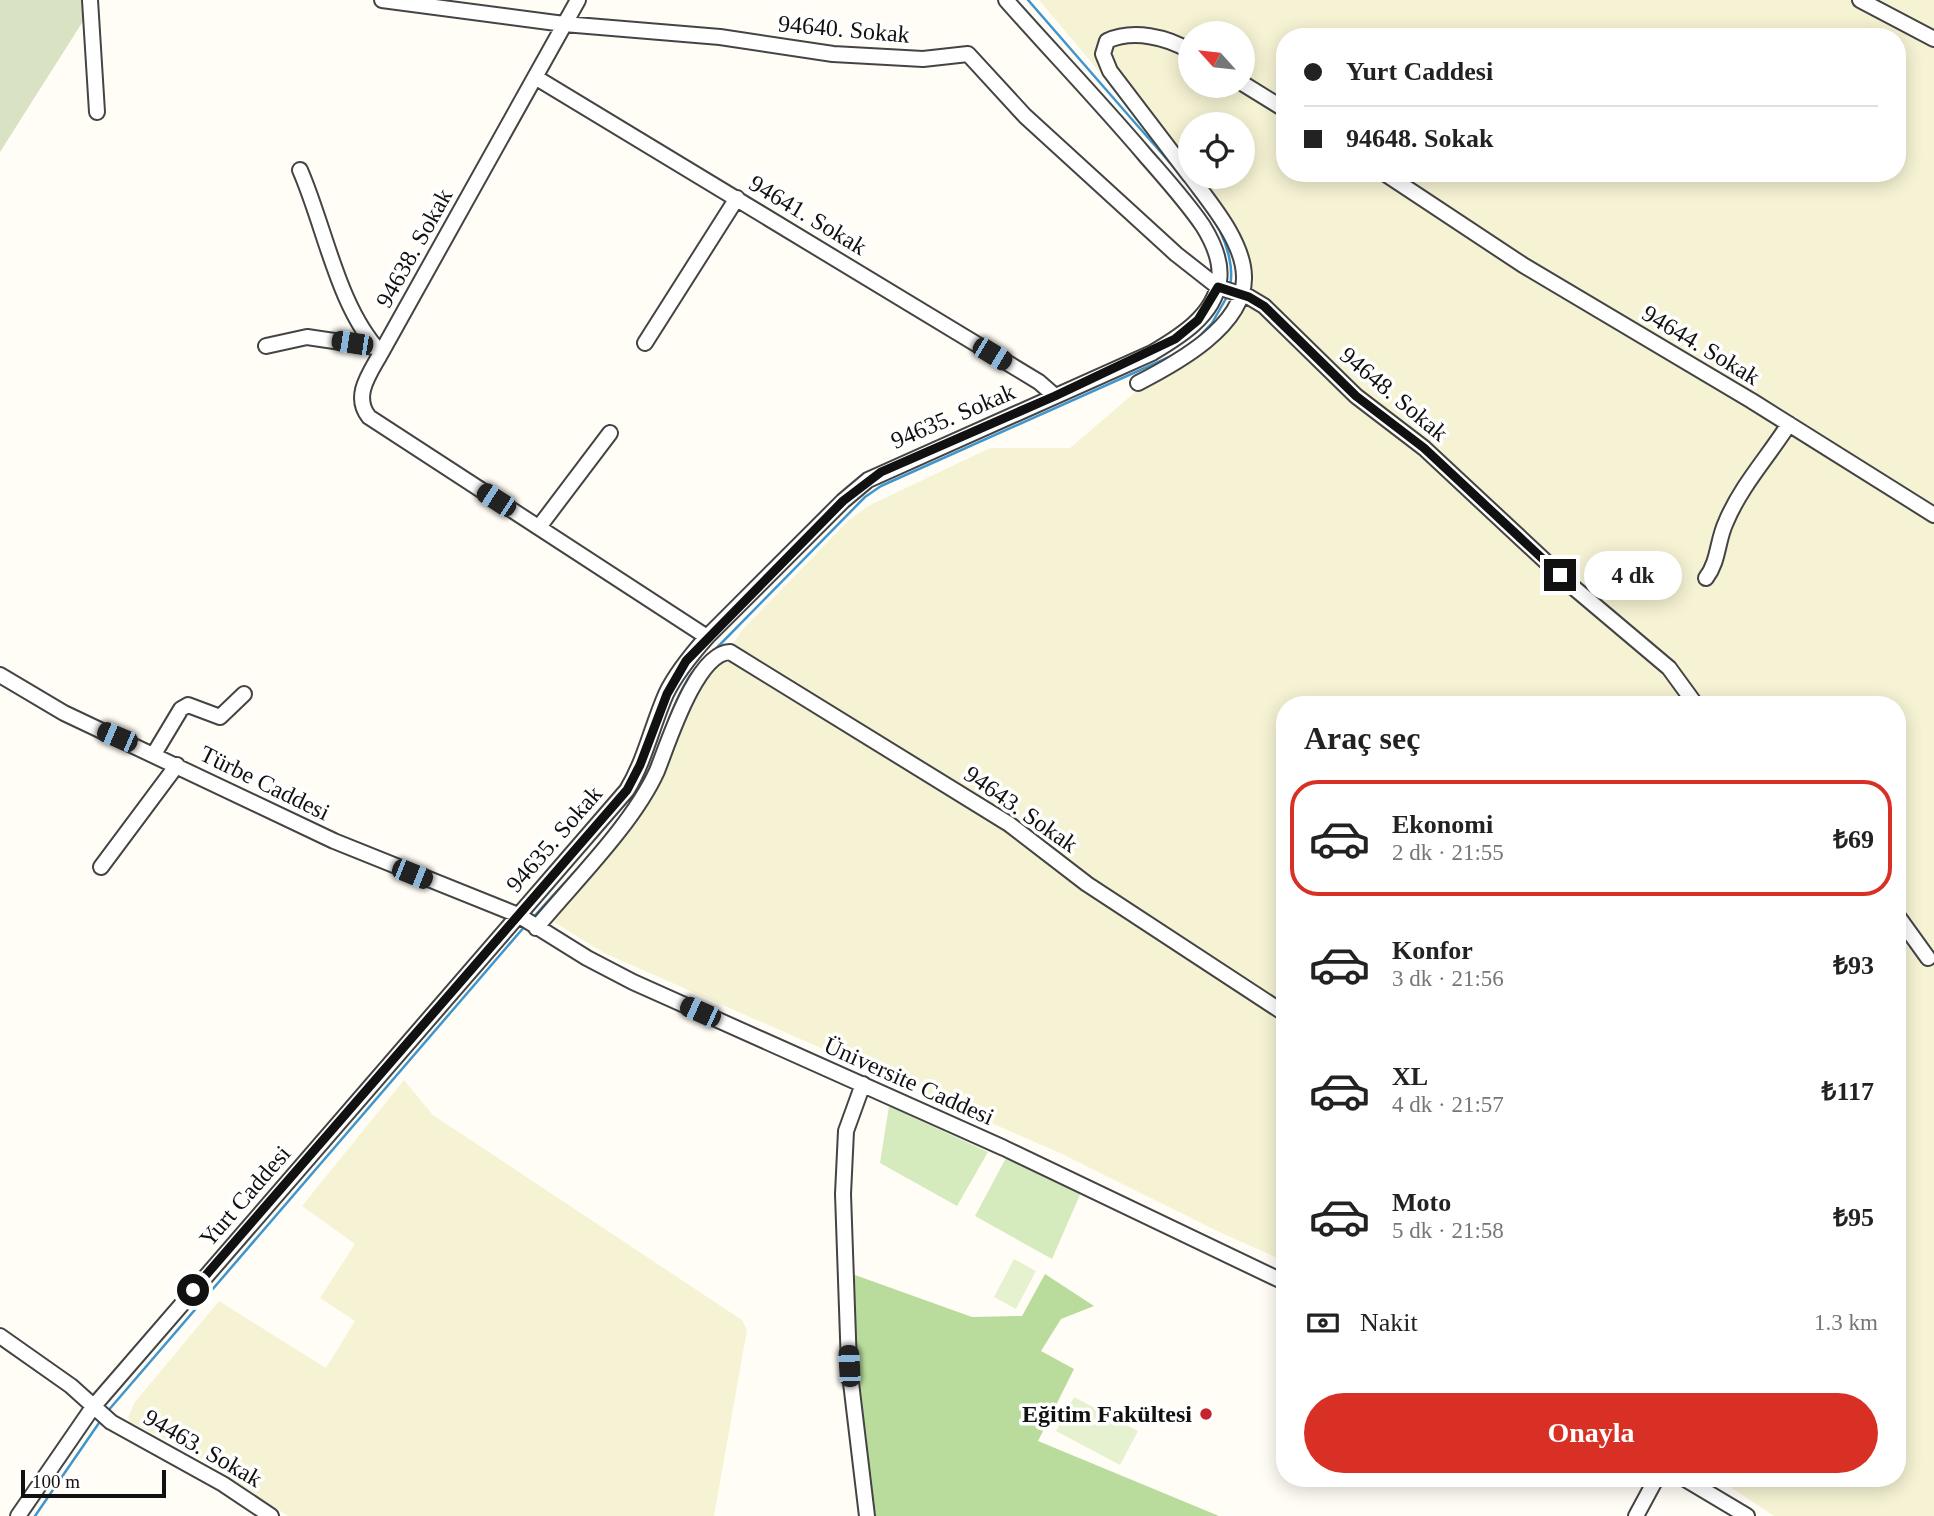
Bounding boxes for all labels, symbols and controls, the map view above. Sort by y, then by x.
street label: 94640. Sokak [777,10,911,48]
north arrow [1178,21,1255,98]
map controls [1178,21,1255,189]
text: Yurt Caddesi [1346,57,1493,86]
button: locate [1178,112,1255,189]
text: 94648. Sokak [1346,124,1493,153]
street label: 94641. Sokak [745,170,871,260]
street label: 94638. Sokak [371,184,457,312]
street label: 94644. Sokak [1638,300,1764,390]
car [330,329,375,357]
car [969,334,1016,374]
street label: 94648. Sokak [1335,342,1453,446]
street label: 94635. Sokak [887,378,1019,454]
car [473,480,520,520]
callout: 4 dk [1584,550,1682,600]
route end [1544,559,1576,591]
text: 4 dk [1612,563,1654,588]
car [94,719,141,755]
text: Araç seç [1304,720,1420,756]
street label: Türbe Caddesi [196,740,334,826]
street label: 94643. Sokak [959,760,1083,858]
street label: 94635. Sokak [501,781,607,897]
icon: car [1308,807,1371,870]
text: Ekonomi [1392,810,1493,839]
text: ₺69 [1833,825,1874,854]
text: 2 dk · 21:55 [1392,840,1504,865]
car [389,856,436,892]
icon: car [1308,933,1371,996]
text: Konfor [1392,936,1473,965]
text: ₺93 [1833,951,1874,980]
text: 3 dk · 21:56 [1392,966,1504,991]
car [677,994,724,1030]
street label: Üniversite Caddesi [820,1032,998,1130]
icon: car [1308,1059,1371,1122]
text: XL [1392,1062,1428,1091]
text: ₺117 [1822,1077,1874,1106]
text: 4 dk · 21:57 [1392,1092,1504,1117]
street label: Yurt Caddesi [194,1140,296,1252]
icon: car [1308,1185,1371,1248]
text: Moto [1392,1188,1451,1217]
text: ₺95 [1833,1203,1874,1232]
text: 5 dk · 21:58 [1392,1218,1504,1243]
route start [177,1274,209,1306]
icon: cash [1304,1304,1342,1342]
text: Nakit [1360,1308,1418,1337]
text: 1.3 km [1814,1310,1878,1335]
car [838,1344,861,1388]
button: Onayla [1304,1393,1878,1473]
place label: Eğitim Fakültesi [1022,1401,1192,1427]
street label: 94463. Sokak [139,1404,267,1492]
marker: Eğitim Fakültesi [1198,1406,1214,1422]
scale bar [21,1467,166,1499]
text: 100 m [32,1471,80,1492]

